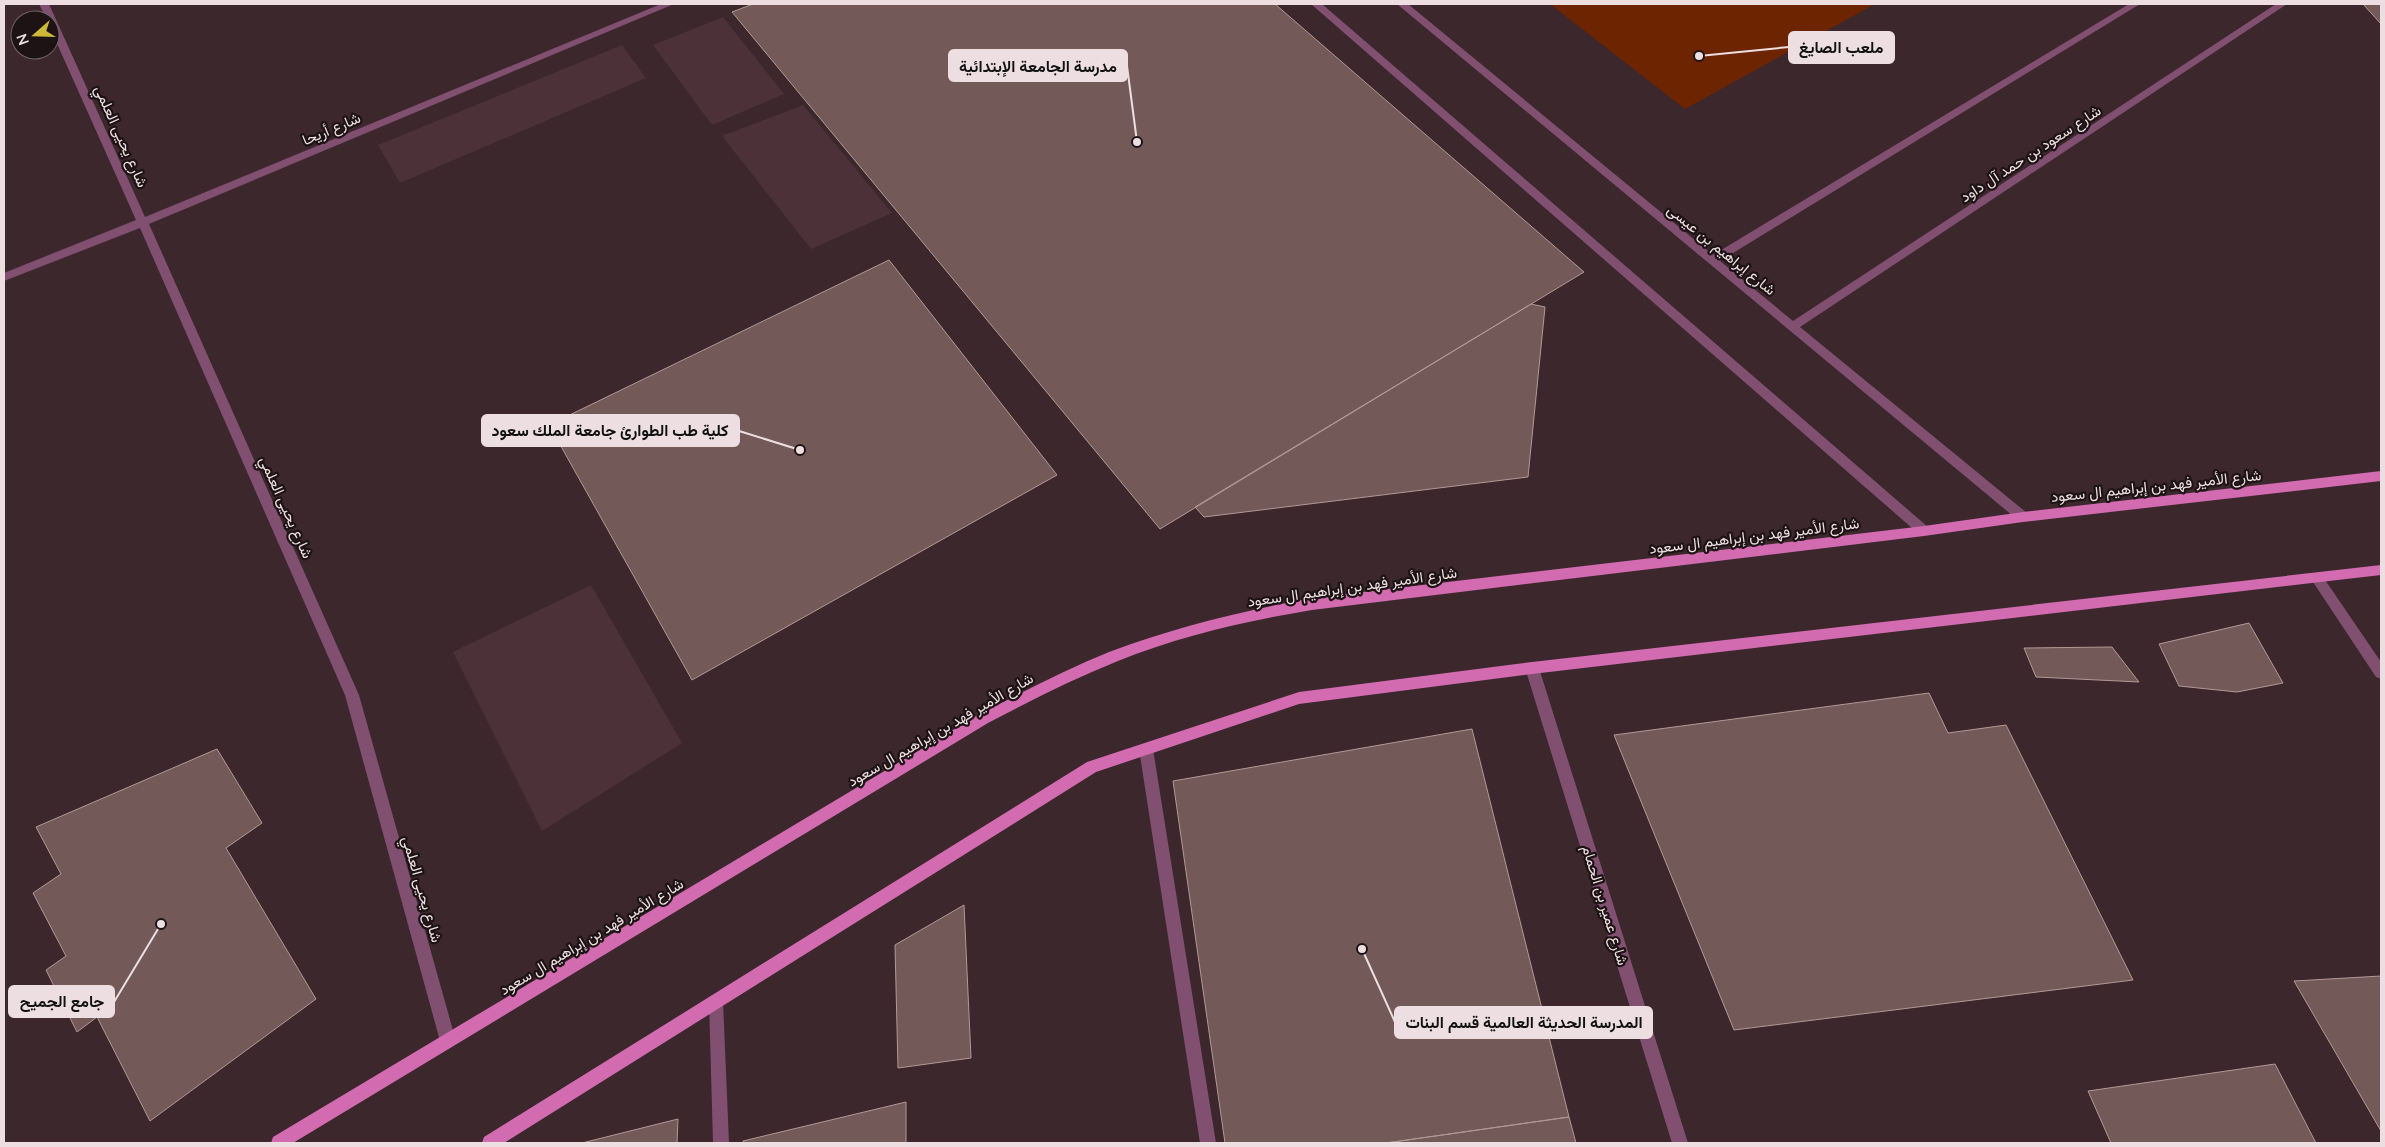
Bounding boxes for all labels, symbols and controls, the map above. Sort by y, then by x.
north arrow [10,10,60,60]
text: N [12,32,32,48]
callout: ملعب الصايغ [1789,32,1894,63]
text: ملعب الصايغ [1799,37,1884,59]
callout: مدرسة الجامعة الإبتدائية [949,50,1127,81]
text: مدرسة الجامعة الإبتدائية [959,56,1117,77]
street label: شارع يحيى العلمي [87,82,153,192]
street label: شارع سعود بن حمد آل داود [1956,101,2105,208]
street label: شارع أريحا [299,108,364,151]
street label: شارع إبراهيم بن عيسى [1662,200,1780,301]
callout: كلية طب الطوارئ جامعة الملك سعود [482,415,739,446]
text: كلية طب الطوارئ جامعة الملك سعود [492,420,728,441]
street label: شارع يحيى العلمي [252,453,318,563]
street label: شارع الأمير فهد بن إبراهيم ال سعود [2050,465,2263,508]
street label: شارع الأمير فهد بن إبراهيم ال سعود [1648,513,1861,560]
street label: شارع الأمير فهد بن إبراهيم ال سعود [1246,562,1458,613]
street label: شارع الأمير فهد بن إبراهيم ال سعود [844,668,1038,792]
street label: شارع يحيى العلمي [394,834,447,946]
street label: شارع عمير بن الحمام [1576,843,1633,968]
street label: شارع الأمير فهد بن إبراهيم ال سعود [496,874,688,1001]
callout: جامع الجميح [9,986,114,1017]
text: جامع الجميح [20,991,104,1013]
callout: المدرسة الحديثة العالمية قسم البنات [1395,1007,1652,1038]
text: المدرسة الحديثة العالمية قسم البنات [1405,1012,1643,1033]

